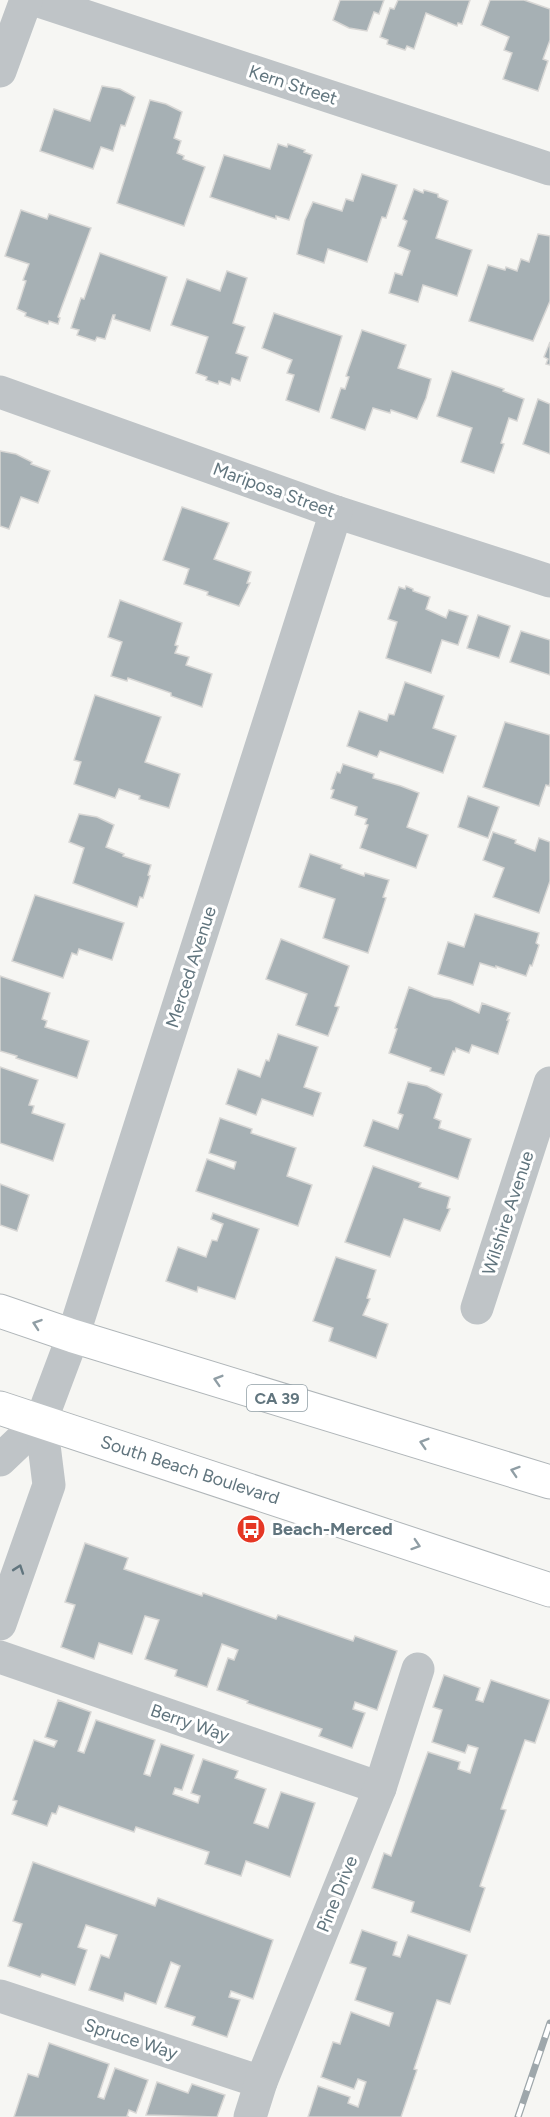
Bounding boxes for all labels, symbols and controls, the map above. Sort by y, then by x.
street label: Kern Street [246,60,340,110]
street label: Mariposa Street [210,458,338,522]
street label: Merced Avenue [161,903,221,1031]
street label: Wilshire Avenue [478,1148,538,1278]
one-way arrow [32,1318,42,1331]
one-way arrow [213,1375,224,1387]
road number: CA 39 [247,1385,307,1411]
street label: South Beach Boulevard [98,1431,282,1509]
one-way arrow [419,1438,430,1450]
one-way arrow [510,1466,521,1478]
bus stop icon: Beach-Merced [235,1513,267,1545]
place label: Beach-Merced [272,1518,393,1540]
one-way arrow [410,1538,421,1551]
one-way arrow [12,1564,25,1575]
street label: Berry Way [148,1699,233,1747]
street label: Pine Drive [312,1852,362,1935]
street label: Spruce Way [82,2014,181,2065]

